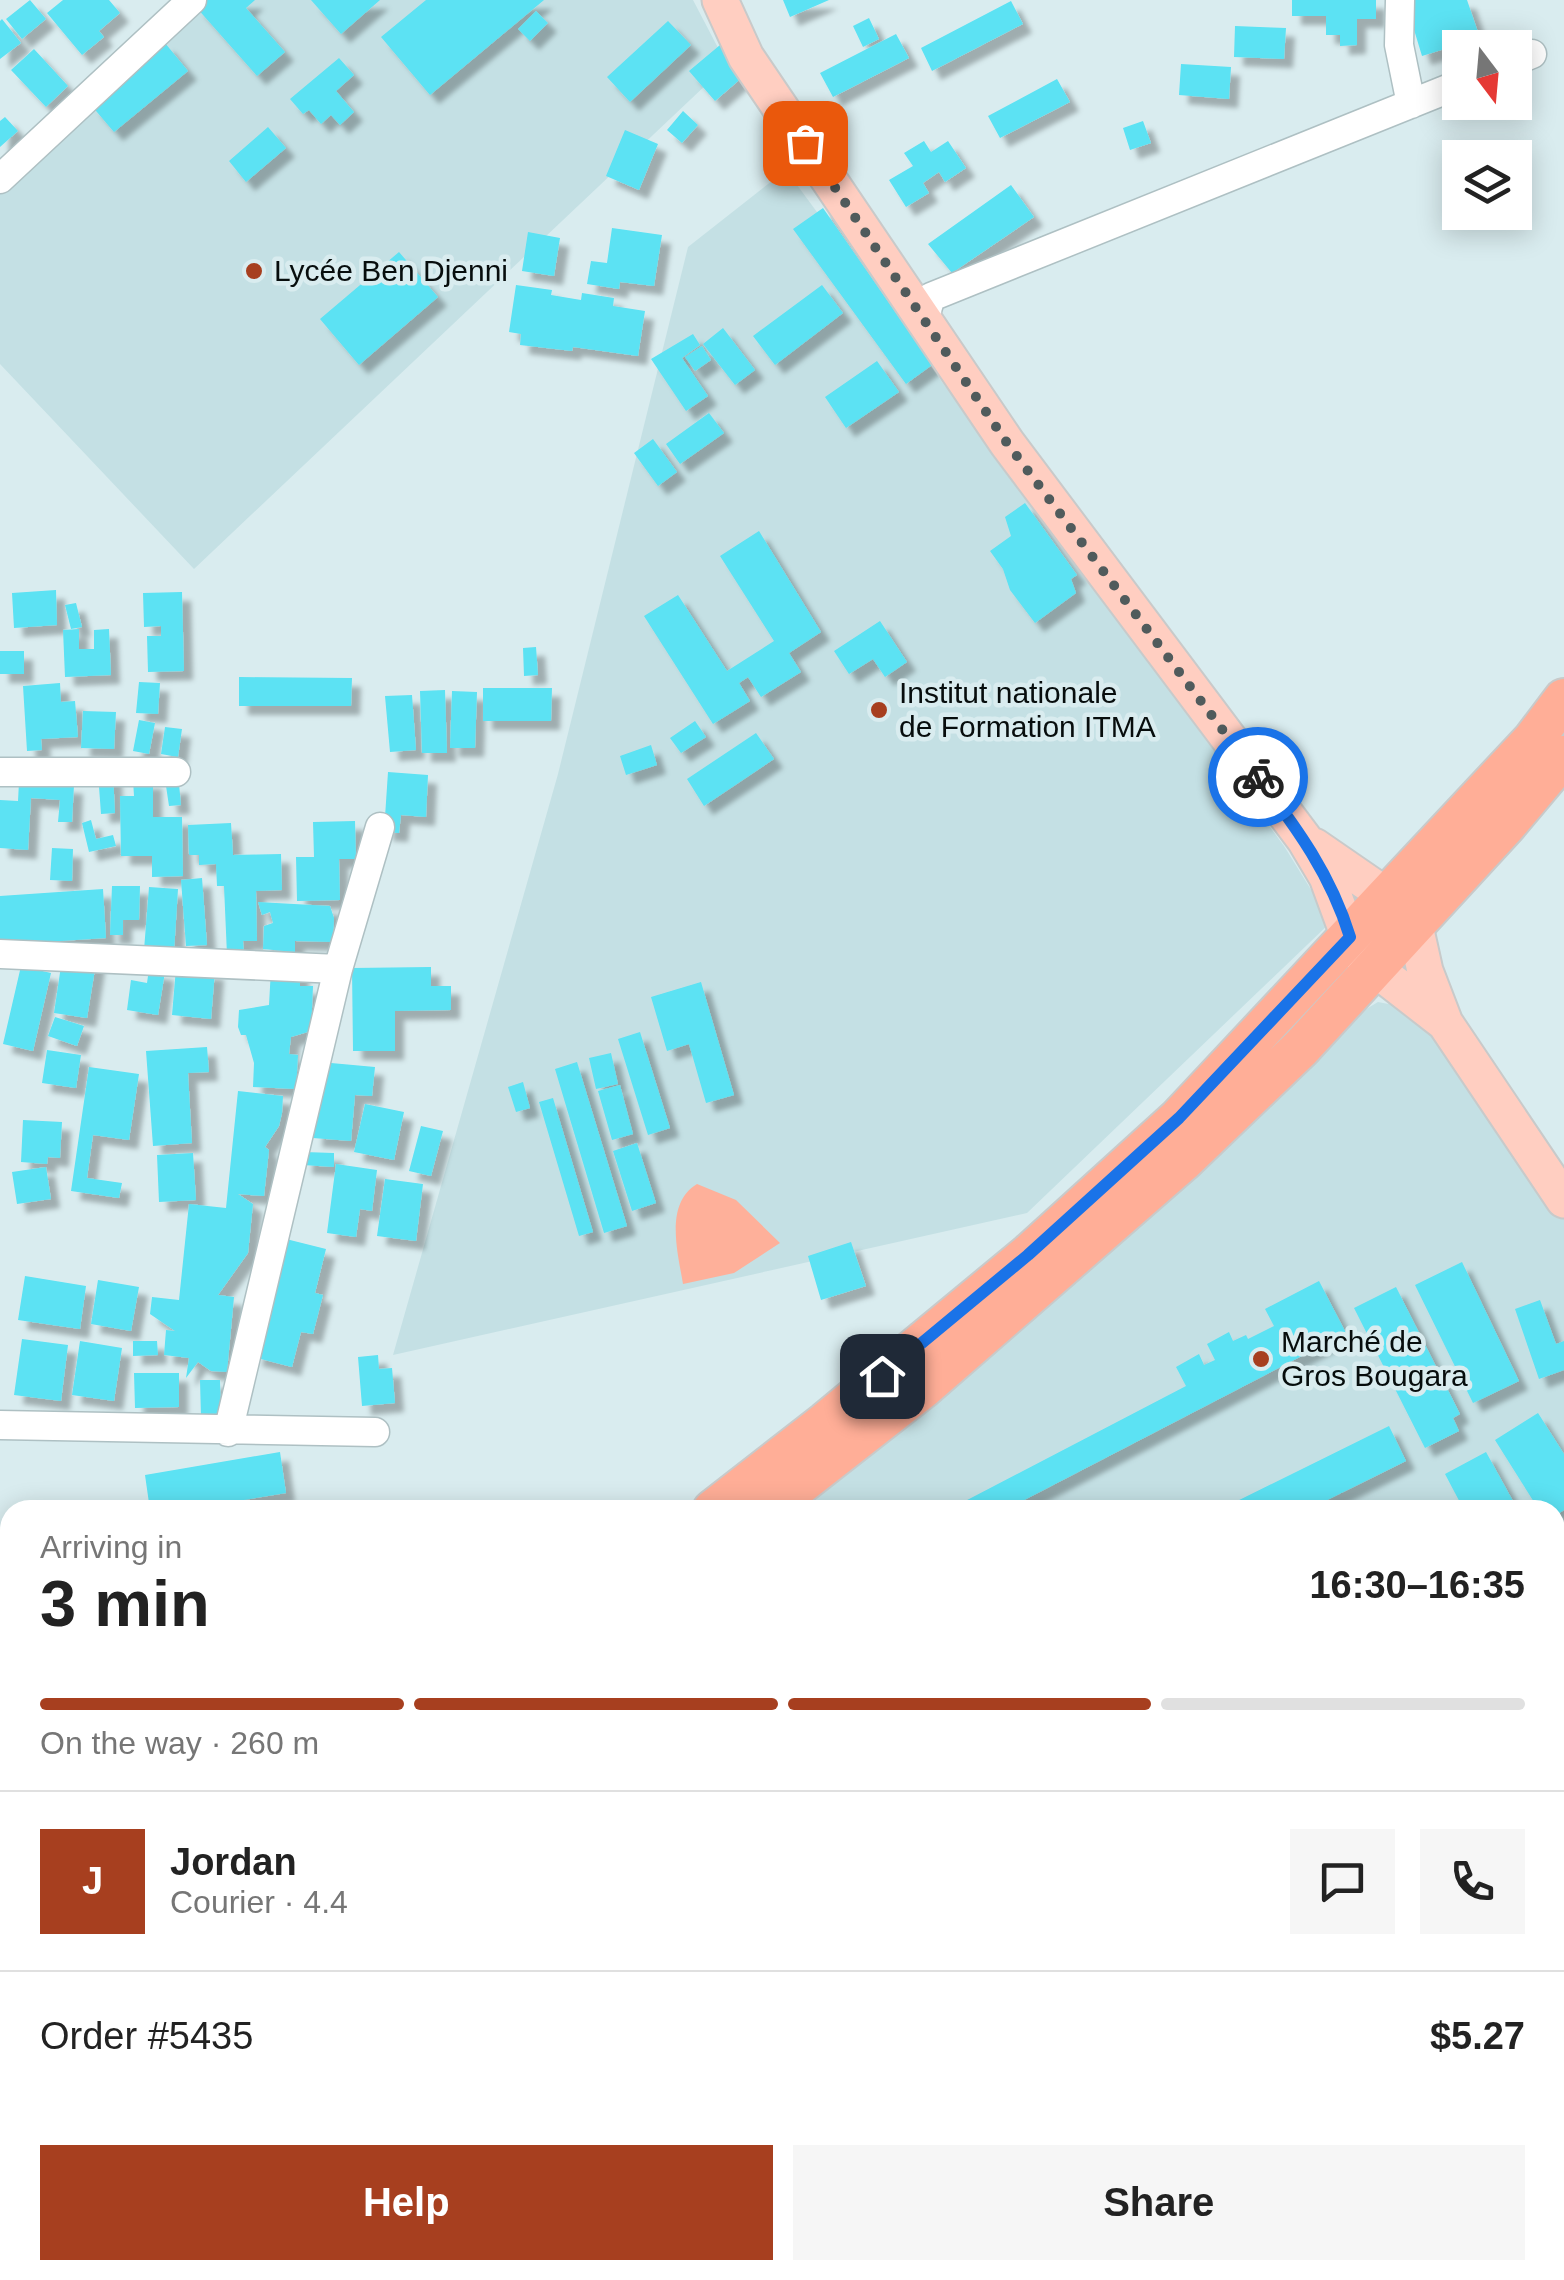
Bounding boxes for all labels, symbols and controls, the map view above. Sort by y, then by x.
north arrow [1442,30,1532,120]
map controls [1442,30,1532,230]
pin [763,101,848,186]
icon: bag [778,116,833,171]
button: layers [1442,140,1532,230]
place label: Lycée Ben Djenni [274,254,508,287]
marker: Lycée Ben Djenni [243,260,265,282]
place label: Institut nationale de Formation ITMA [899,676,1156,743]
marker: Institut nationale de Formation ITMA [868,699,890,721]
courier [1208,727,1308,827]
icon: bike [1231,750,1286,805]
place label: Marché de Gros Bougara [1281,1325,1468,1392]
pin [840,1334,925,1419]
marker: Marché de Gros Bougara [1250,1348,1272,1370]
icon: home [855,1349,910,1404]
text: Arriving in [40,1529,182,1565]
text: 16:30–16:35 [1309,1564,1525,1606]
text: 3 min [40,1567,210,1640]
text: On the way · 260 m [40,1725,319,1761]
button: chat [1290,1829,1395,1934]
button: phone [1420,1829,1525,1934]
text: Jordan [170,1841,297,1883]
text: J [82,1860,103,1902]
text: Courier · 4.4 [170,1884,348,1920]
text: Order #5435 [40,2015,253,2057]
text: $5.27 [1430,2015,1525,2057]
button: Help [40,2145,773,2260]
button: Share [793,2145,1525,2260]

